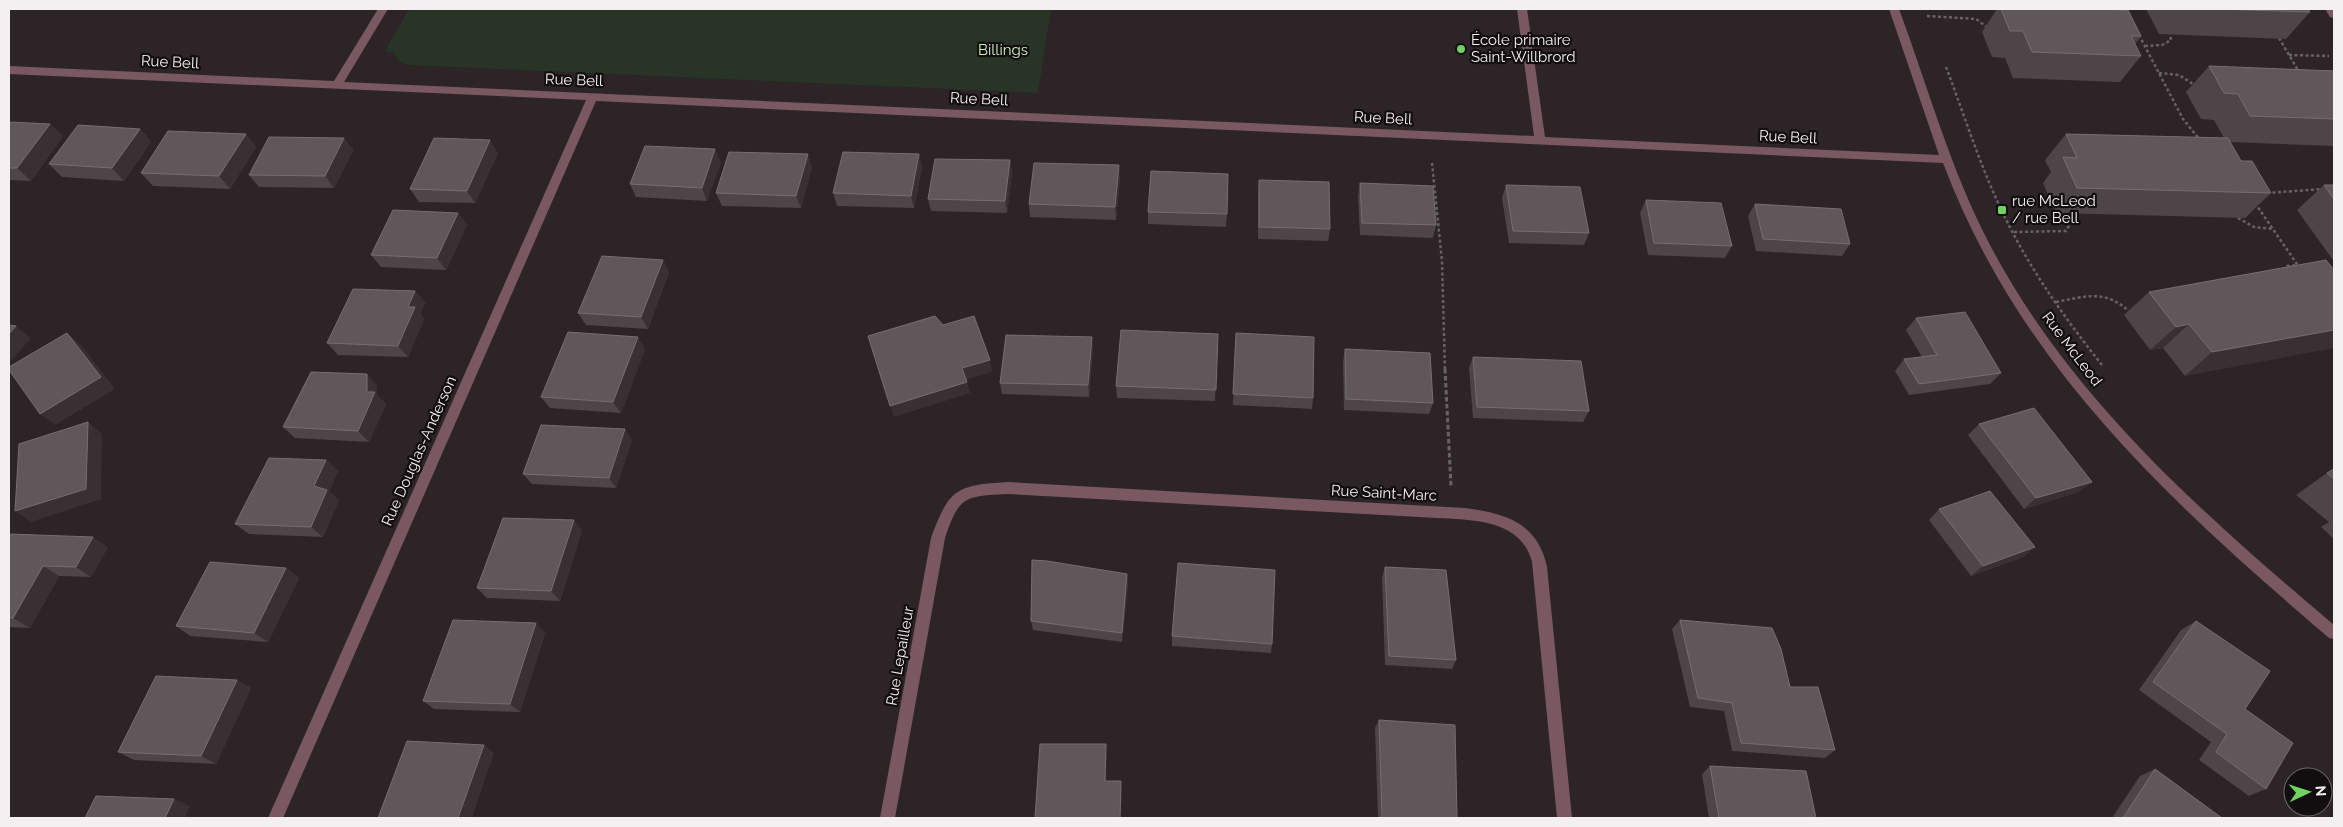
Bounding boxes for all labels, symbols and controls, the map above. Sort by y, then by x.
place label: École primaire Saint-Willbrord [1471,31,1576,66]
park label: Billings [978,41,1028,59]
marker: École primaire Saint-Willbrord [1455,43,1467,55]
street label: Rue Bell [140,51,200,73]
street label: Rue Bell [545,70,604,90]
street label: Rue Bell [949,88,1009,110]
street label: Rue Bell [1353,107,1413,129]
street label: Rue Bell [1758,126,1818,148]
place label: rue McLeod / rue Bell [2012,192,2096,227]
marker: rue McLeod / rue Bell [1996,204,2008,216]
street label: Rue McLeod [2038,308,2106,390]
street label: Rue Douglas-Anderson [378,373,460,529]
street label: Rue Saint-Marc [1330,481,1438,505]
street label: Rue Lepailleur [882,604,918,707]
north arrow [2283,767,2333,817]
text: N [2313,785,2329,797]

